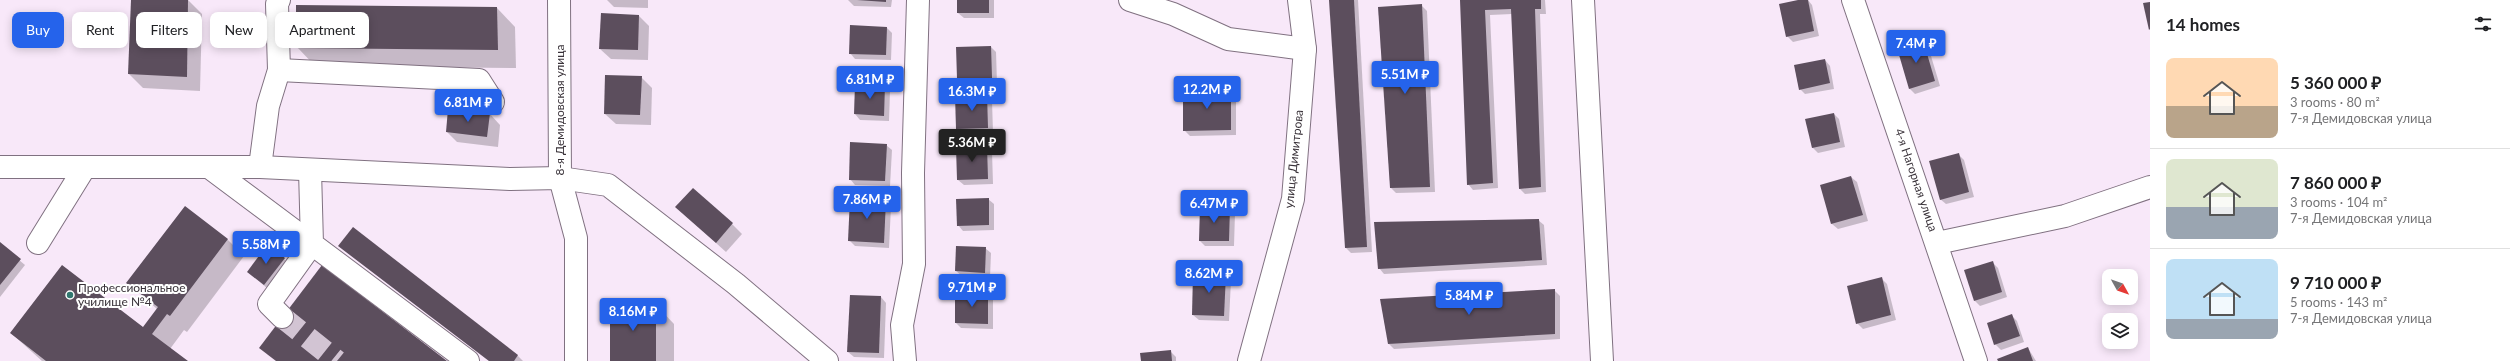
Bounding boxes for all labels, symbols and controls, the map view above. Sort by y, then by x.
chip: Buy [12,12,64,48]
chip: Rent [72,12,128,48]
chip: Filters [136,12,202,48]
chip: New [210,12,267,48]
chip: Apartment [275,12,369,48]
icon: filters [2472,13,2494,35]
text: 14 homes [2166,14,2240,35]
pin: 7.4M ₽ [1883,30,1949,64]
text: 7.4M ₽ [1895,35,1937,51]
street label: 8-я Демидовская улица [552,44,567,175]
pin: 5.51M ₽ [1368,61,1442,95]
pin: 6.81M ₽ [833,66,907,100]
text: 5.51M ₽ [1381,66,1429,82]
text: 6.81M ₽ [846,71,894,87]
text: 5 360 000 ₽ [2290,72,2381,93]
icon: home [2198,74,2246,122]
pin: 12.2M ₽ [1170,76,1244,110]
pin: 16.3M ₽ [935,78,1009,112]
text: 12.2M ₽ [1183,81,1231,97]
text: 16.3M ₽ [948,83,996,99]
pin: 6.81M ₽ [431,89,505,123]
text: 6.81M ₽ [444,94,492,110]
text: 3 rooms · 80 m² [2290,94,2380,110]
street label: улица Димитрова [1281,109,1306,209]
text: 7-я Демидовская улица [2290,110,2432,126]
street label: 4-я Нагорная улица [1892,126,1941,233]
pin: 5.36M ₽ [935,129,1009,163]
text: 5.36M ₽ [948,134,996,150]
text: 7 860 000 ₽ [2290,172,2381,193]
icon: home [2198,175,2246,223]
pin: 7.86M ₽ [830,186,904,220]
pin: 6.47M ₽ [1177,190,1251,224]
text: 7.86M ₽ [843,191,891,207]
text: 3 rooms · 104 m² [2290,194,2387,210]
text: 6.47M ₽ [1190,195,1238,211]
text: 7-я Демидовская улица [2290,210,2432,226]
pin: 5.58M ₽ [229,231,303,265]
text: 5.58M ₽ [242,236,290,252]
pin: 8.62M ₽ [1172,260,1246,294]
text: 8.62M ₽ [1185,265,1233,281]
north arrow [2102,269,2138,305]
map controls [2102,269,2138,349]
text: 9 710 000 ₽ [2290,272,2381,293]
pin: 9.71M ₽ [935,274,1009,308]
icon: home [2198,275,2246,323]
text: 9.71M ₽ [948,279,996,295]
place label: Профессиональное училище №4 [78,280,186,309]
pin: 5.84M ₽ [1432,282,1506,316]
text: 5.84M ₽ [1445,287,1493,303]
marker: Профессиональное училище №4 [65,290,75,300]
text: 5 rooms · 143 m² [2290,294,2387,310]
pin: 8.16M ₽ [596,298,670,332]
text: 8.16M ₽ [609,303,657,319]
text: 7-я Демидовская улица [2290,310,2432,326]
button: layers [2102,313,2138,349]

